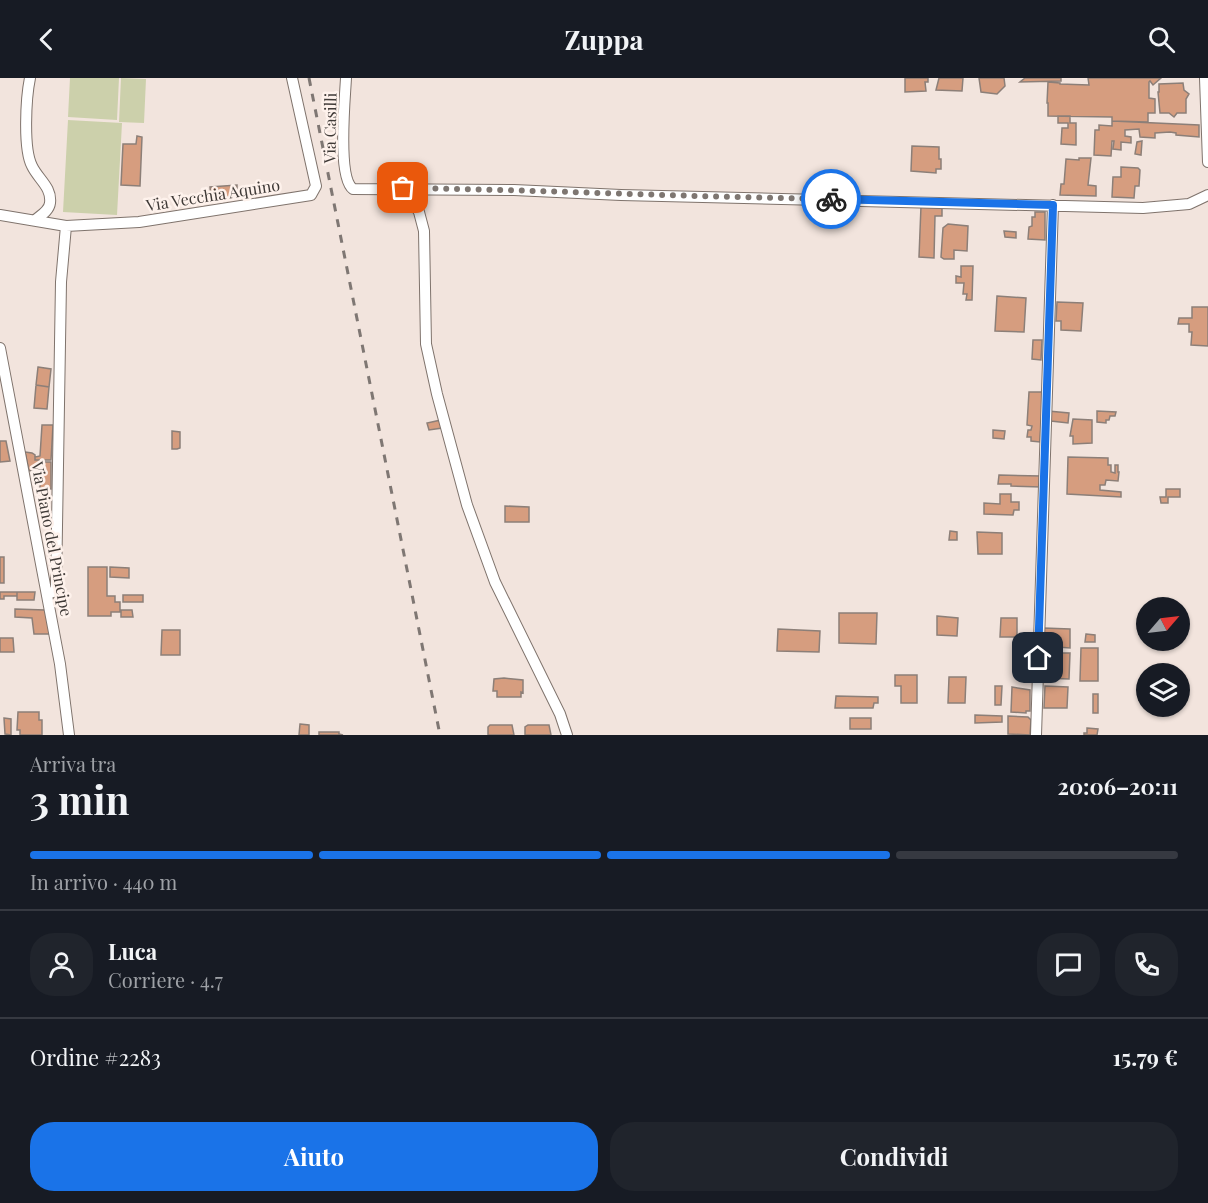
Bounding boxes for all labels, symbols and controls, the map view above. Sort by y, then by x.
text: Zuppa [565,21,643,57]
icon: back [30,23,63,56]
icon: search [1145,23,1178,56]
street label: Via Casilli [318,92,341,165]
pin [377,162,428,213]
courier [801,169,861,229]
icon: bag [386,171,419,204]
street label: Via Vecchia Aquino [144,174,281,216]
icon: bike [815,183,848,216]
street label: Via Piano del Principe [27,459,78,618]
north arrow [1136,597,1190,651]
map controls [1136,597,1190,717]
pin [1012,632,1063,683]
icon: home [1021,641,1054,674]
button: layers [1136,663,1190,717]
text: Arriva tra [30,750,116,777]
text: 20:06–20:11 [1057,771,1178,801]
text: 3 min [30,773,129,825]
text: In arrivo · 440 m [30,868,177,895]
button: person [30,933,93,996]
button: chat [1037,933,1100,996]
button: phone [1115,933,1178,996]
text: Luca [108,936,157,966]
text: Corriere · 4.7 [108,966,223,993]
text: Ordine #2283 [30,1042,161,1072]
text: 15.79 € [1113,1042,1178,1072]
button: Aiuto [30,1122,598,1191]
button: Condividi [610,1122,1178,1191]

